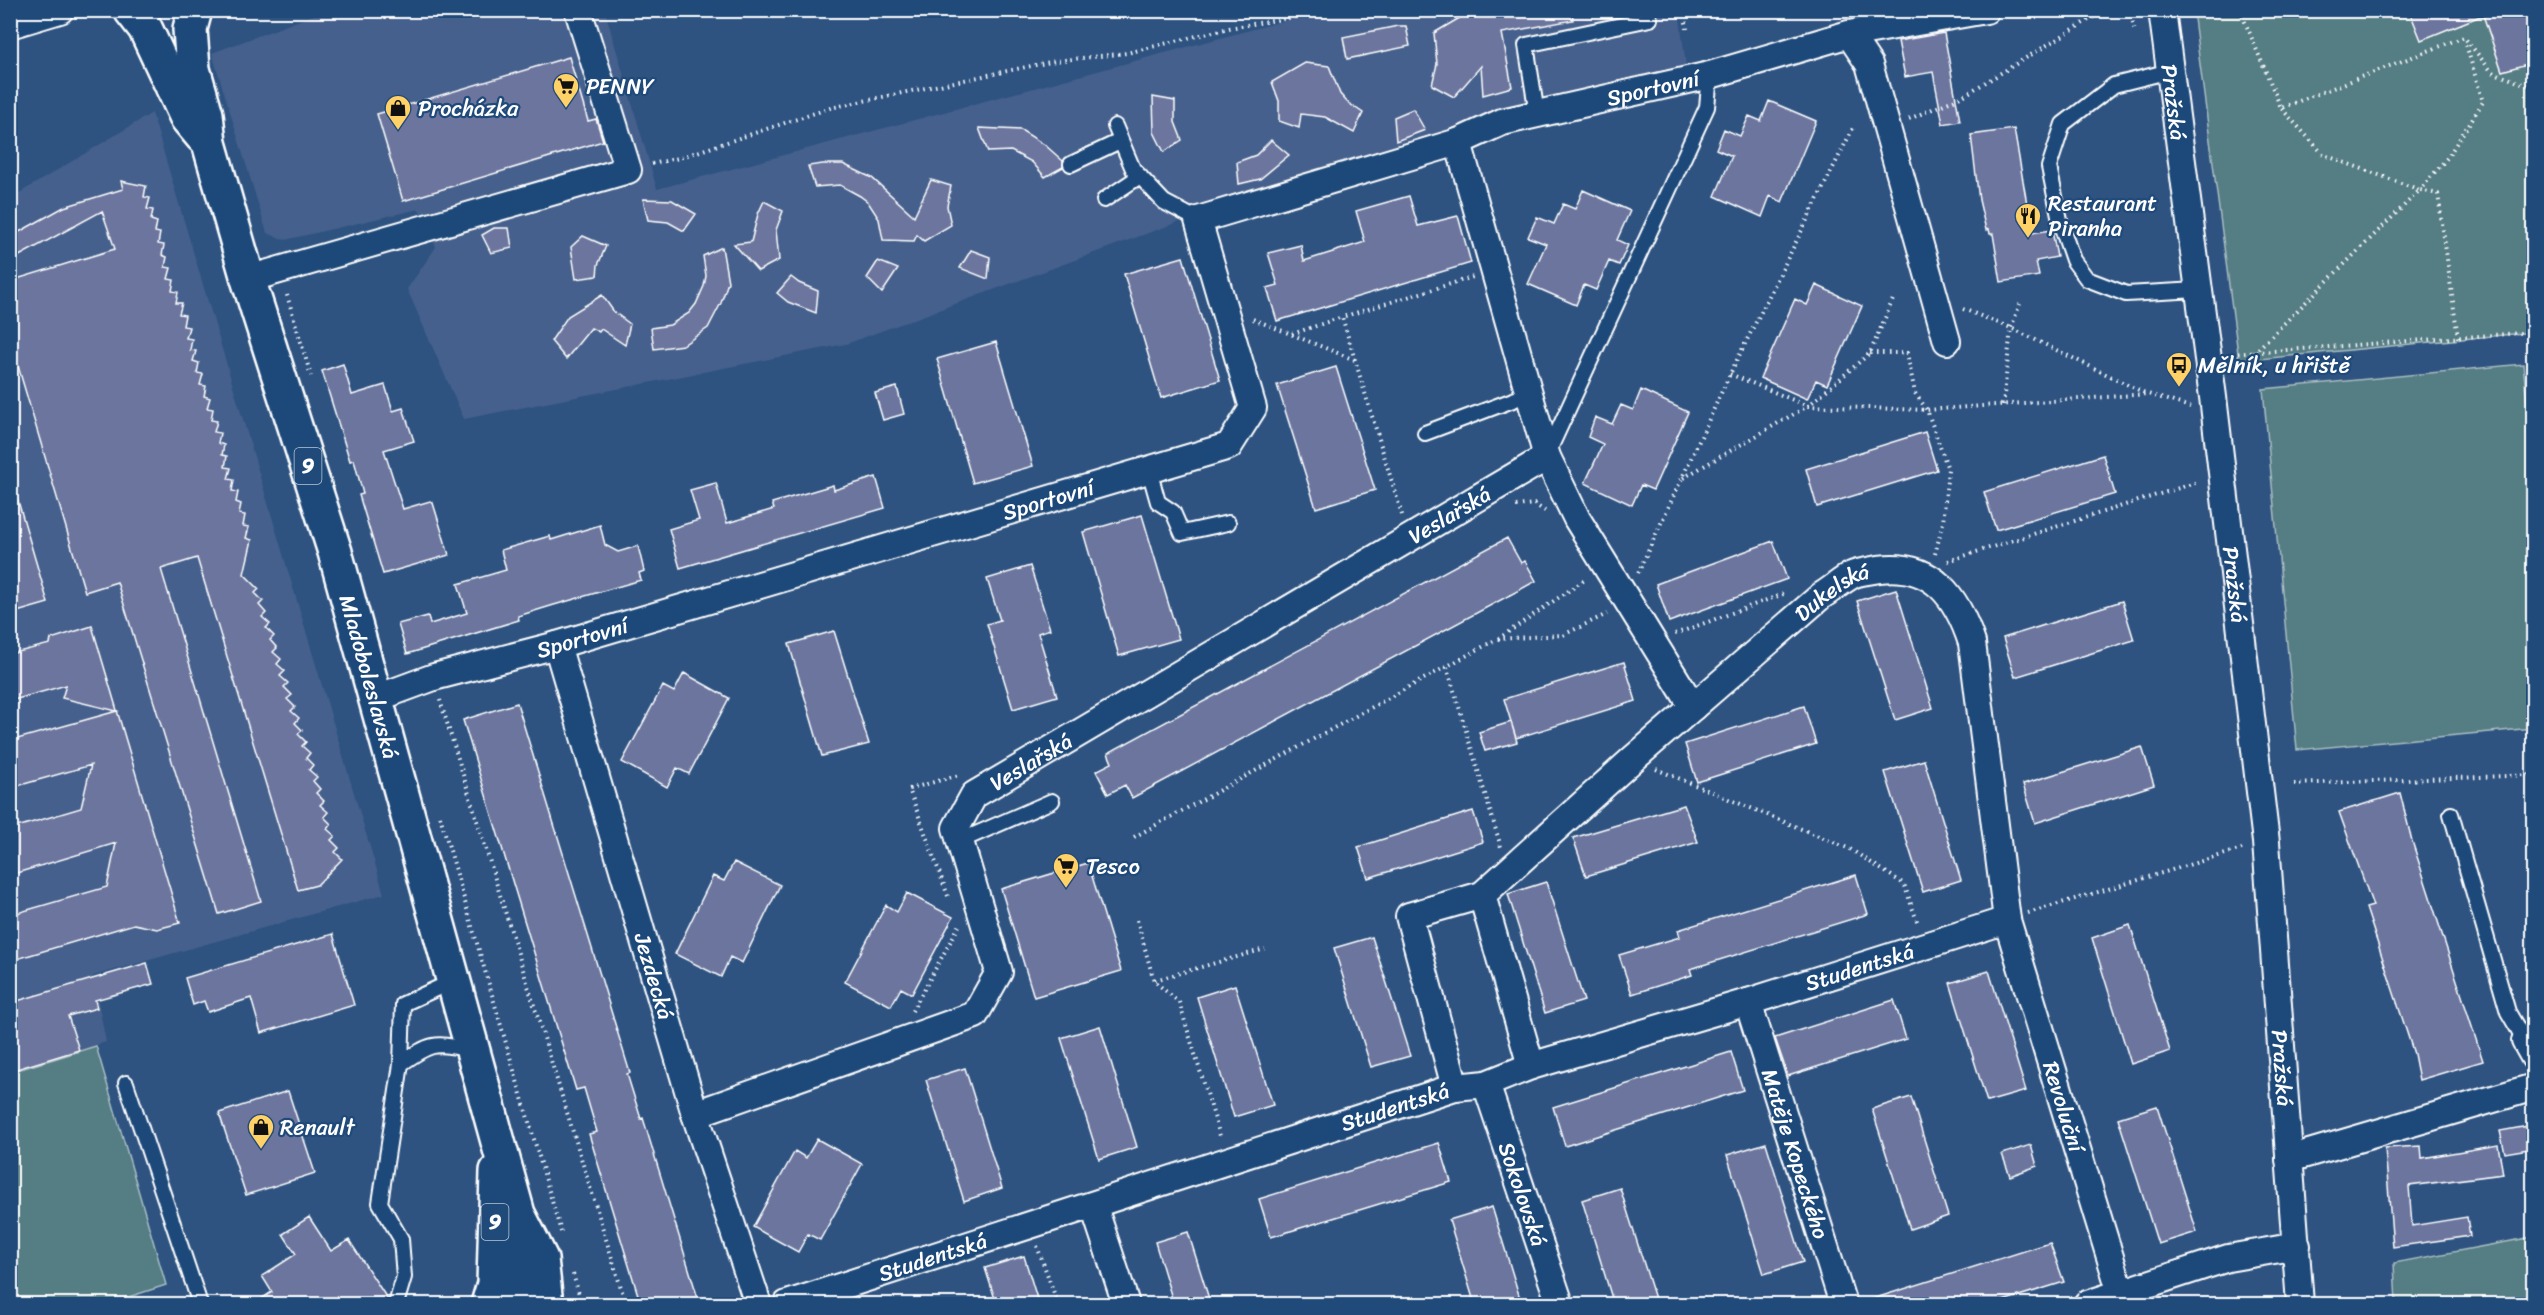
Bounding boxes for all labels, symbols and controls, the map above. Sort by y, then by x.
street label: Sportovní [1603,58,1706,118]
street label: Pražská [2149,62,2198,143]
place label: PENNY [586,67,655,106]
supermarket icon: PENNY [551,71,581,109]
place label: Procházka [418,89,519,128]
shop icon: Procházka [383,93,413,131]
place label: Restaurant Piranha [2048,184,2157,248]
restaurant icon: Restaurant Piranha [2013,201,2043,239]
place label: Mělník, u hřiště [2198,346,2352,385]
bus stop icon: Mělník, u hřiště [2164,350,2194,388]
road number: 9 [294,448,322,484]
street label: Sportovní [998,467,1102,532]
street label: Veslařská [1401,475,1499,555]
street label: Pražská [2211,544,2259,625]
street label: Dukelská [1785,552,1872,631]
street label: Mladoboleslavská [328,590,410,763]
street label: Sportovní [532,605,636,670]
street label: Veslařská [982,722,1080,802]
place label: Tesco [1086,847,1140,886]
supermarket icon: Tesco [1051,851,1081,889]
street label: Jezdecká [622,927,685,1024]
street label: Studentská [1800,932,1919,1003]
street label: Pražská [2260,1028,2304,1108]
street label: Revoluční [2031,1056,2097,1160]
street label: Matěje Kopeckého [1750,1064,1840,1244]
street label: Studentská [1335,1071,1454,1143]
place label: Renault [280,1108,356,1147]
shop icon: Renault [246,1112,276,1150]
street label: Sokolovská [1487,1137,1558,1252]
road number: 9 [482,1204,508,1240]
street label: Studentská [873,1221,992,1293]

